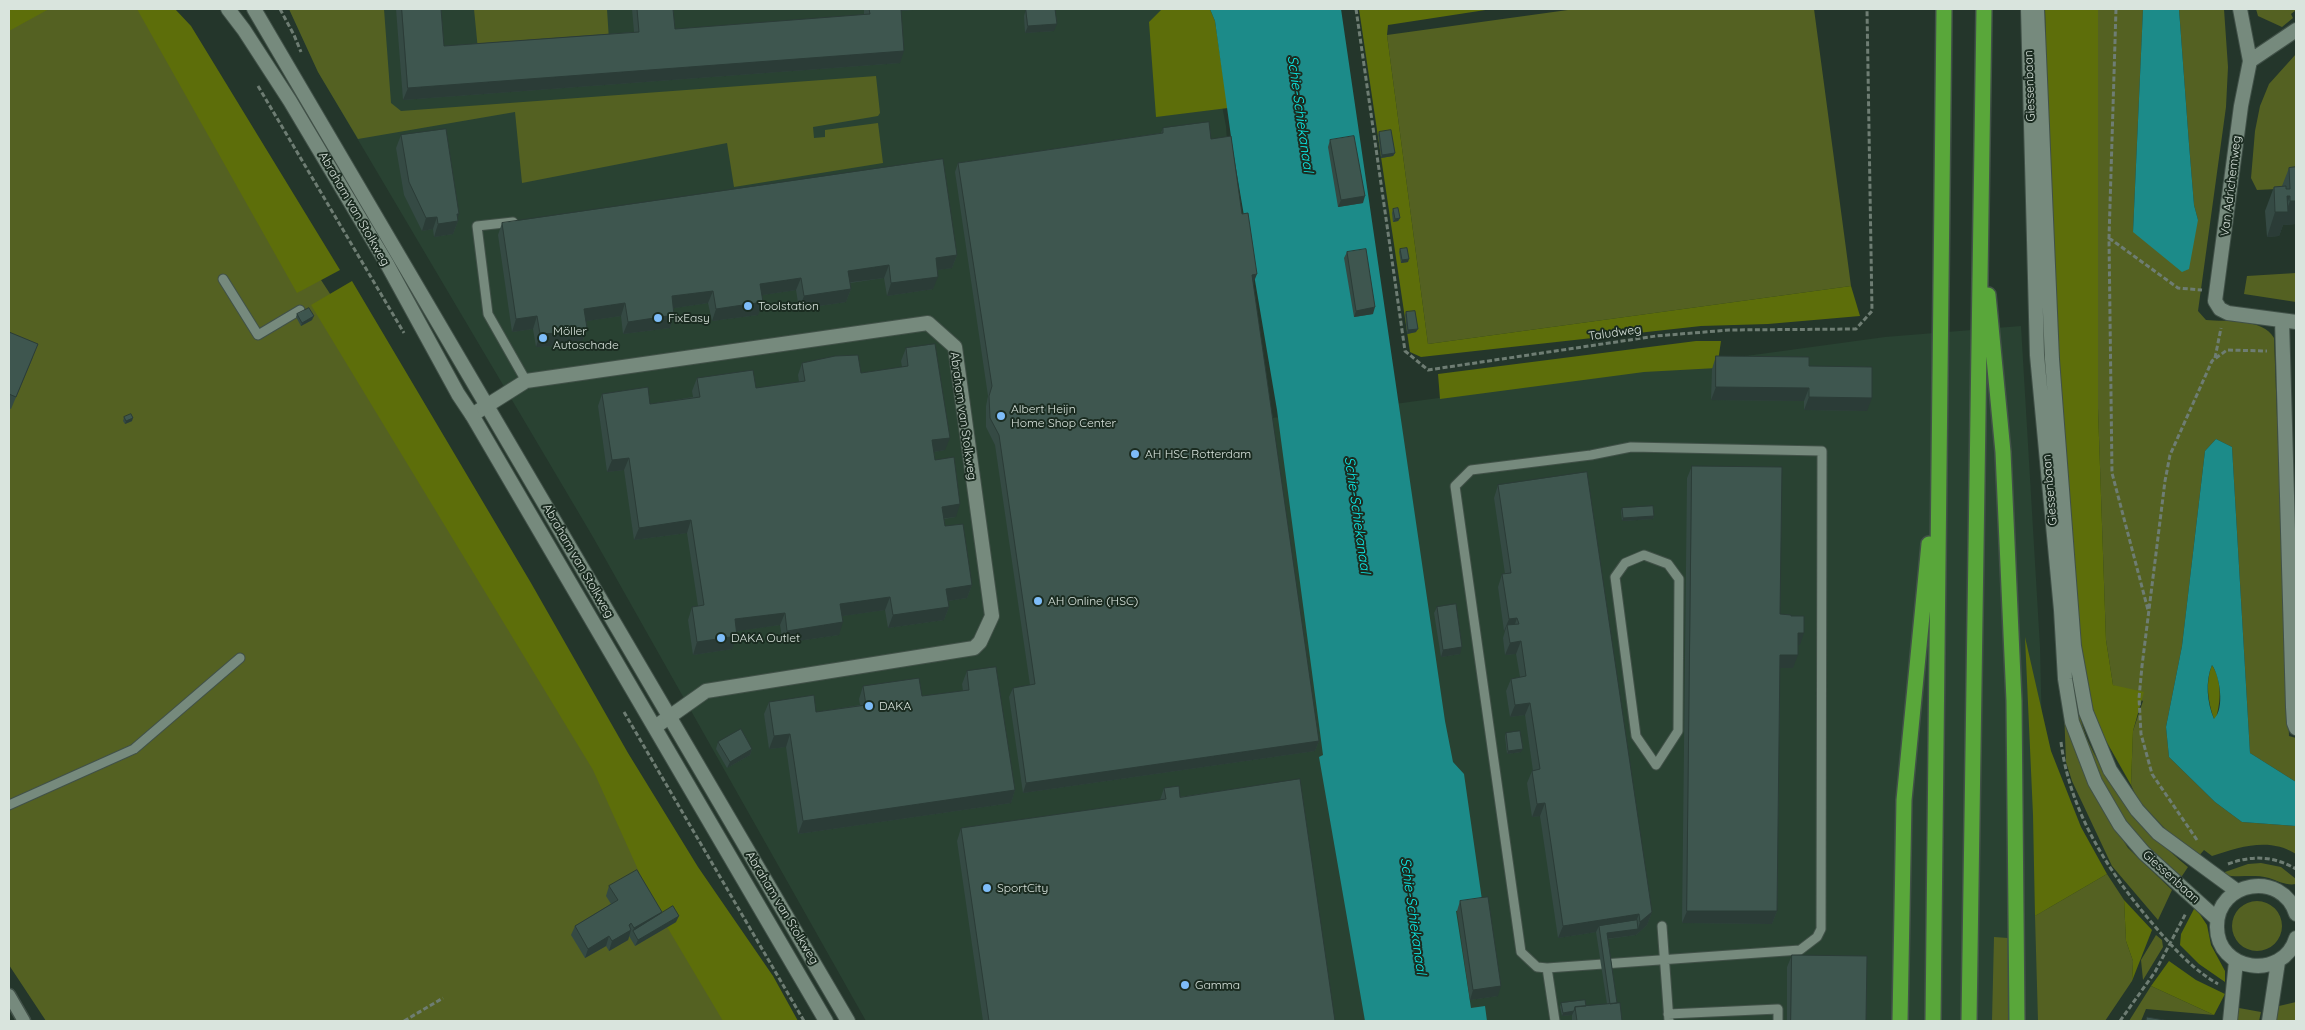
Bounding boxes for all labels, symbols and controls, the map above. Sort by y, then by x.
street label: Giessenbaan [2022,50,2038,122]
water label: Schie-Schiekanaal [1283,55,1317,173]
street label: Van Adrichemweg [2218,135,2244,237]
street label: Abraham van Stolkweg [315,149,393,269]
place label: Toolstation [758,299,819,313]
marker: Toolstation [742,300,754,312]
place label: FixEasy [668,311,710,325]
marker: FixEasy [652,312,664,324]
street label: Taludweg [1588,322,1642,344]
place label: Möller Autoschade [553,324,619,352]
marker: Möller Autoschade [537,332,549,344]
street label: Abraham van Stolkweg [947,351,979,481]
place label: Albert Heijn Home Shop Center [1011,402,1116,430]
marker: Albert Heijn Home Shop Center [995,410,1007,422]
place label: AH HSC Rotterdam [1145,447,1251,461]
marker: AH HSC Rotterdam [1129,448,1141,460]
street label: Giessenbaan [2040,454,2060,526]
water label: Schie-Schiekanaal [1340,456,1374,574]
street label: Abraham van Stolkweg [539,501,617,621]
place label: AH Online (HSC) [1048,594,1138,608]
marker: AH Online (HSC) [1032,595,1044,607]
place label: DAKA Outlet [731,631,800,645]
marker: DAKA Outlet [715,632,727,644]
place label: DAKA [879,699,911,713]
marker: DAKA [863,700,875,712]
street label: Giessenbaan [2140,848,2202,906]
street label: Abraham van Stolkweg [743,849,821,967]
water label: Schie-Schiekanaal [1396,857,1430,975]
place label: SportCity [997,881,1048,895]
marker: SportCity [981,882,993,894]
place label: Gamma [1195,978,1240,992]
marker: Gamma [1179,979,1191,991]

